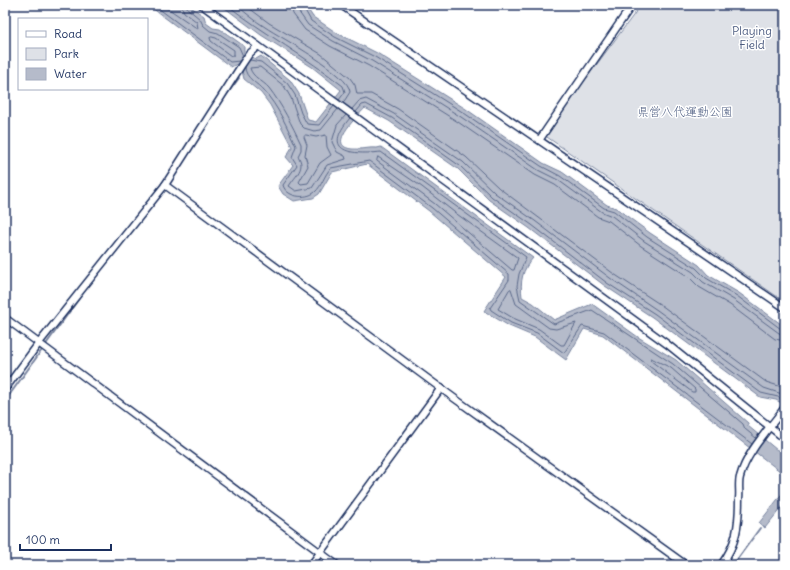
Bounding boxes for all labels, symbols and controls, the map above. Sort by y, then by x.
legend [18,18,148,90]
park label: Playing Field [732,23,772,52]
text: Road [54,26,82,41]
text: Park [54,46,79,61]
text: Water [54,66,87,81]
park label: 県営八代運動公園 [637,104,733,119]
scale bar [20,526,111,552]
text: 100 m [26,532,60,547]

